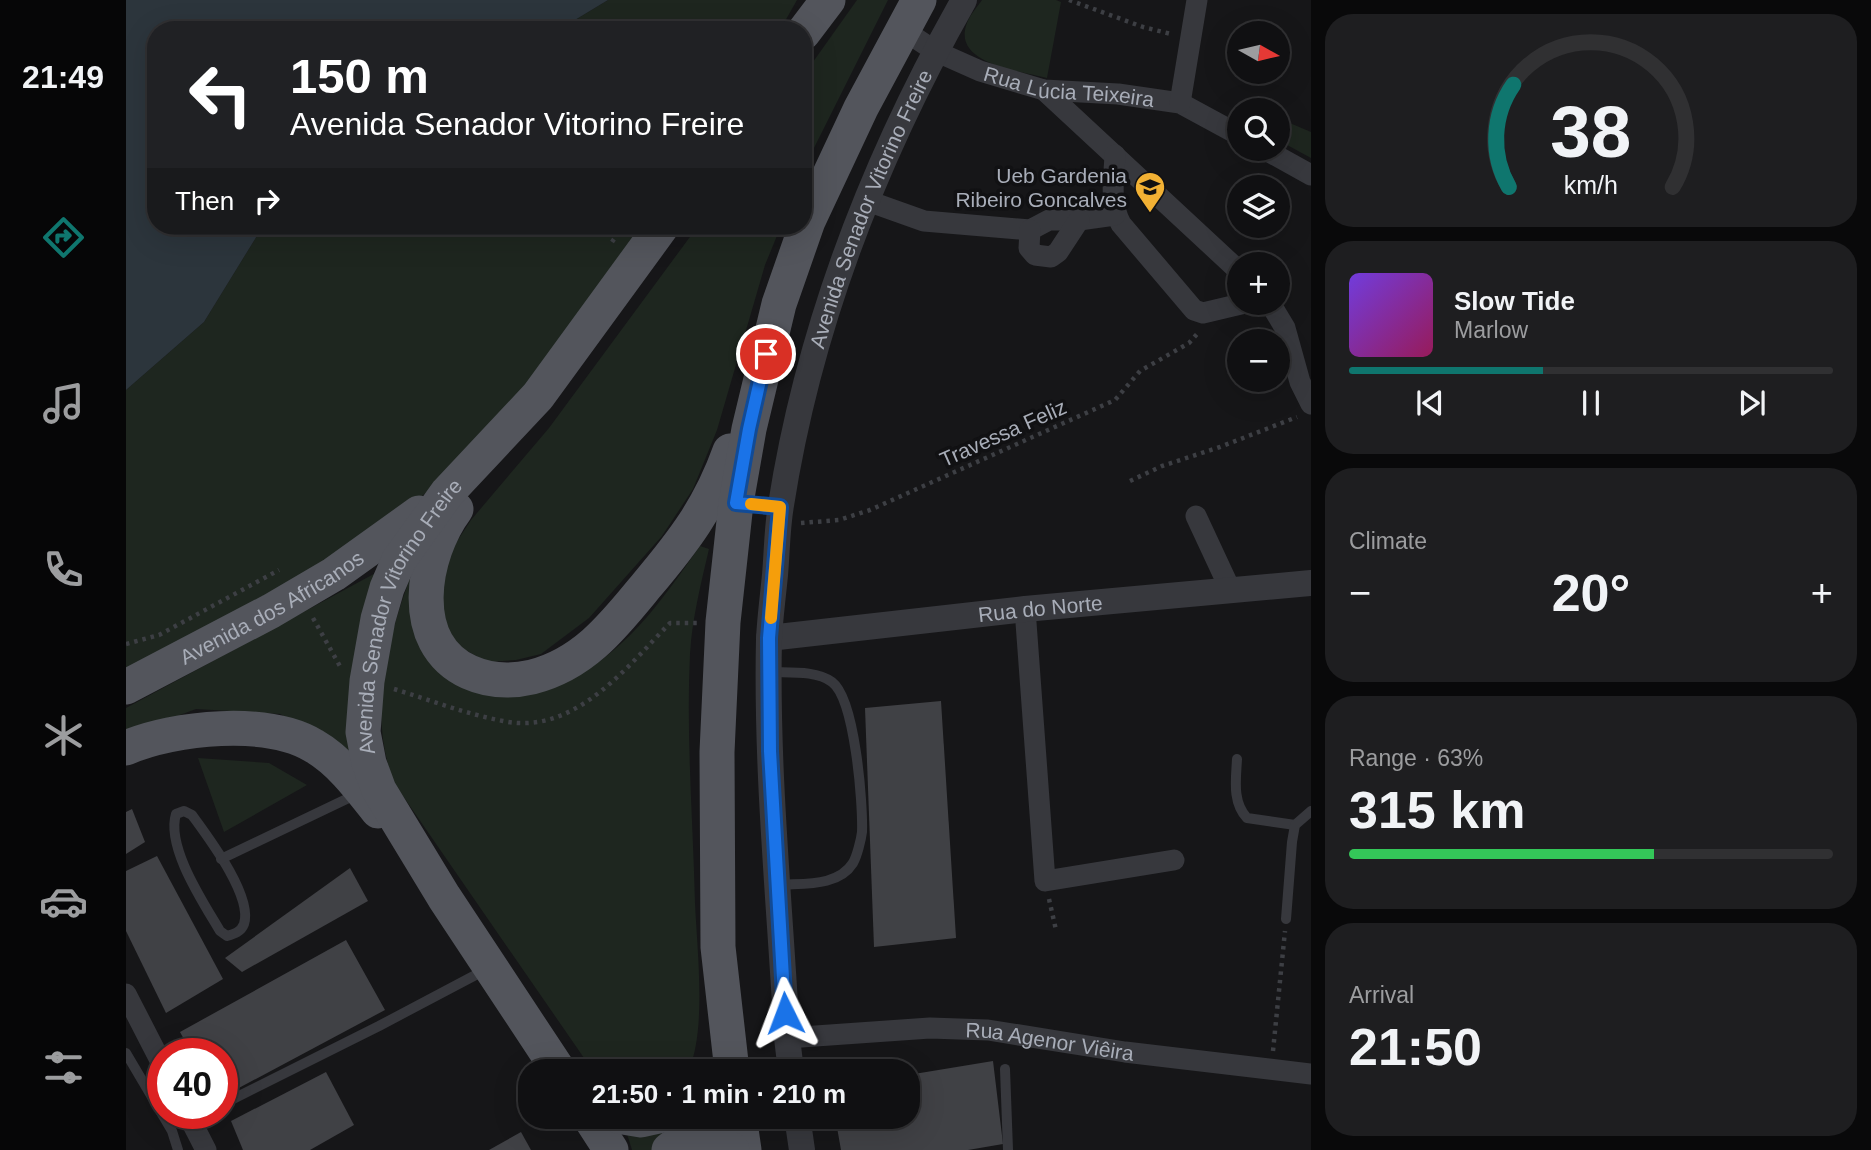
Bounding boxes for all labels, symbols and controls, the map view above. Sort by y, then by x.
north arrow [1227,21,1290,84]
map controls [1227,21,1290,392]
icon: left [175,49,266,140]
text: 150 m [290,49,429,103]
text: 21:49 [22,59,104,95]
street label: Rua Lúcia Teixeira [981,61,1156,111]
street label: Avenida Senador Vitorino Freire [805,65,936,351]
text: 38 [1551,91,1631,172]
button: search [1227,98,1290,161]
text: Avenida Senador Vitorino Freire [290,106,744,142]
place label: Ueb Gardenia Ribeiro Goncalves [955,164,1127,211]
school or university icon: Ueb Gardenia Ribeiro Goncalves [1133,170,1167,214]
text: km/h [1564,170,1618,198]
button: layers [1227,175,1290,238]
icon: right [248,182,286,220]
text: Then [175,186,234,216]
icon: directions [39,213,88,262]
button: + [1227,252,1290,315]
text: Slow Tide [1454,286,1575,316]
text: Marlow [1454,317,1528,343]
pin [736,324,796,384]
button: − [1227,329,1290,392]
icon: arrive [747,335,785,373]
icon: music [39,379,88,428]
icon: previous [1411,384,1449,422]
icon: pause [1572,384,1610,422]
icon: next [1733,384,1771,422]
street label: Travessa Feliz [936,395,1070,471]
street label: Avenida Senador Vitorino Freire [351,474,466,757]
text: Climate [1349,528,1427,554]
icon: phone [39,545,88,594]
street label: Avenida dos Africanos [176,545,368,668]
text: 20° [1552,564,1630,622]
text: − [1349,572,1371,614]
text: + [1811,572,1833,614]
street label: Rua do Norte [977,590,1104,626]
icon: climate [39,711,88,760]
text: Range · 63% [1349,745,1483,771]
text: 315 km [1349,781,1525,839]
icon: car [39,877,88,926]
position arrow [748,976,822,1050]
text: Arrival [1349,982,1414,1008]
street label: Rua Agenor Viêira [965,1018,1136,1065]
text: 21:50 [1349,1018,1482,1076]
speed limit sign: 40 [147,1038,238,1129]
icon: filters [39,1043,88,1092]
text: 21:50 · 1 min · 210 m [592,1079,846,1109]

